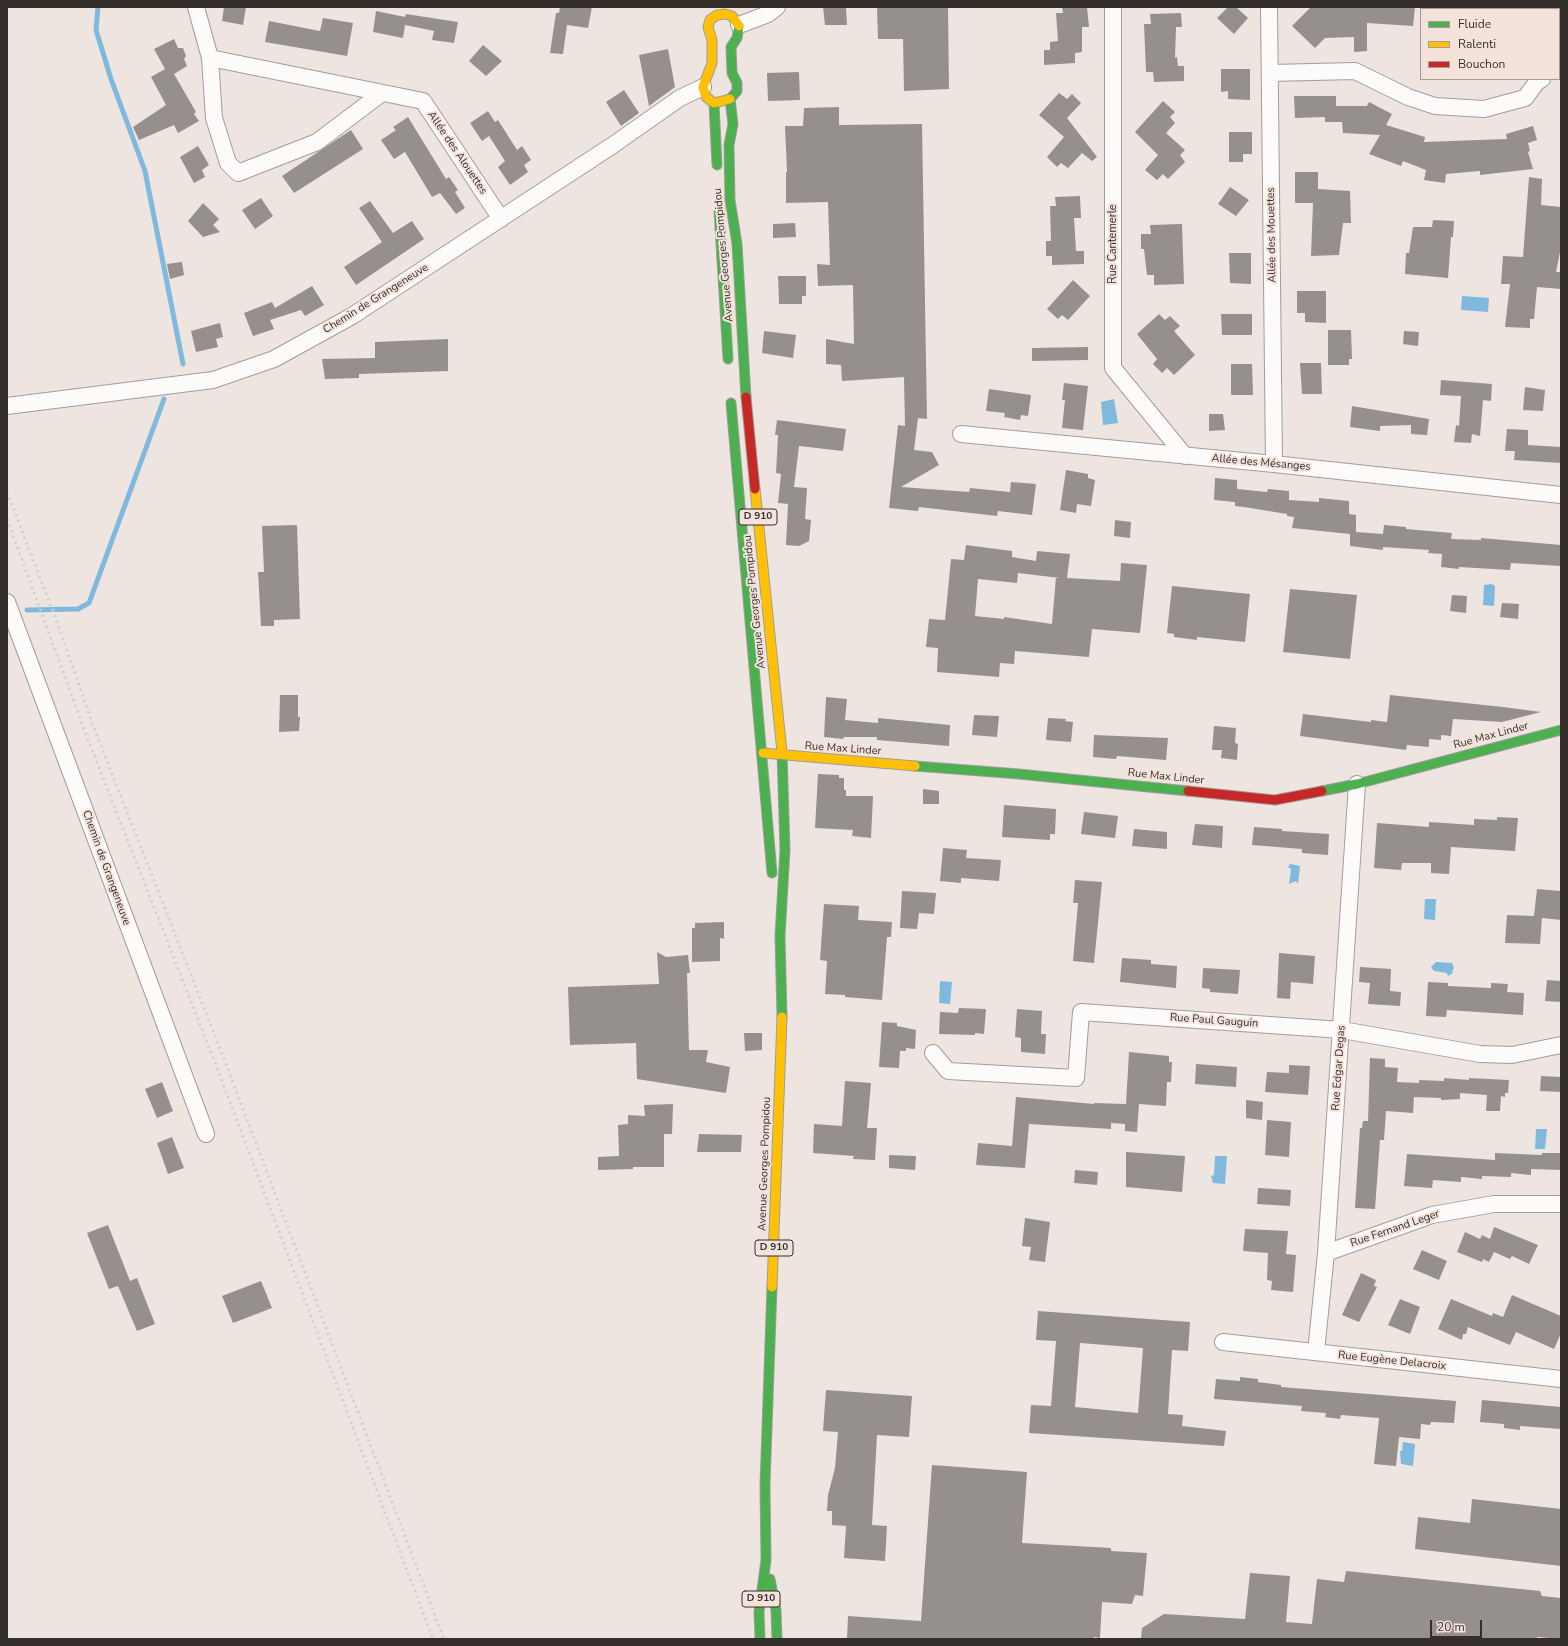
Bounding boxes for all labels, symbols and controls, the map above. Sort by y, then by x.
legend [1420,8,1560,80]
text: Fluide [1458,16,1491,32]
text: Ralenti [1458,36,1496,52]
text: Bouchon [1458,56,1505,72]
street label: Allée des Alouettes [424,109,490,197]
street label: Avenue Georges Pompidou [712,187,736,323]
street label: Allée des Mouettes [1265,187,1279,283]
street label: Rue Cantemerle [1106,204,1120,284]
street label: Chemin de Grangeneuve [321,261,431,337]
street label: Allée des Mésanges [1211,452,1311,474]
road number: D 910 [739,509,777,525]
street label: Avenue Georges Pompidou [741,534,769,670]
street label: Rue Max Linder [1452,720,1530,752]
street label: Rue Max Linder [804,740,882,758]
street label: Rue Max Linder [1127,766,1205,788]
street label: Chemin de Grangeneuve [79,809,133,927]
street label: Rue Paul Gauguin [1169,1011,1259,1031]
street label: Rue Edgar Degas [1329,1025,1349,1111]
street label: Avenue Georges Pompidou [756,1097,774,1231]
street label: Rue Fernand Leger [1349,1208,1441,1250]
road number: D 910 [755,1240,793,1256]
street label: Rue Eugène Delacroix [1337,1349,1447,1373]
road number: D 910 [742,1591,780,1607]
scale bar [1432,1612,1484,1638]
text: 20 m [1437,1619,1465,1635]

